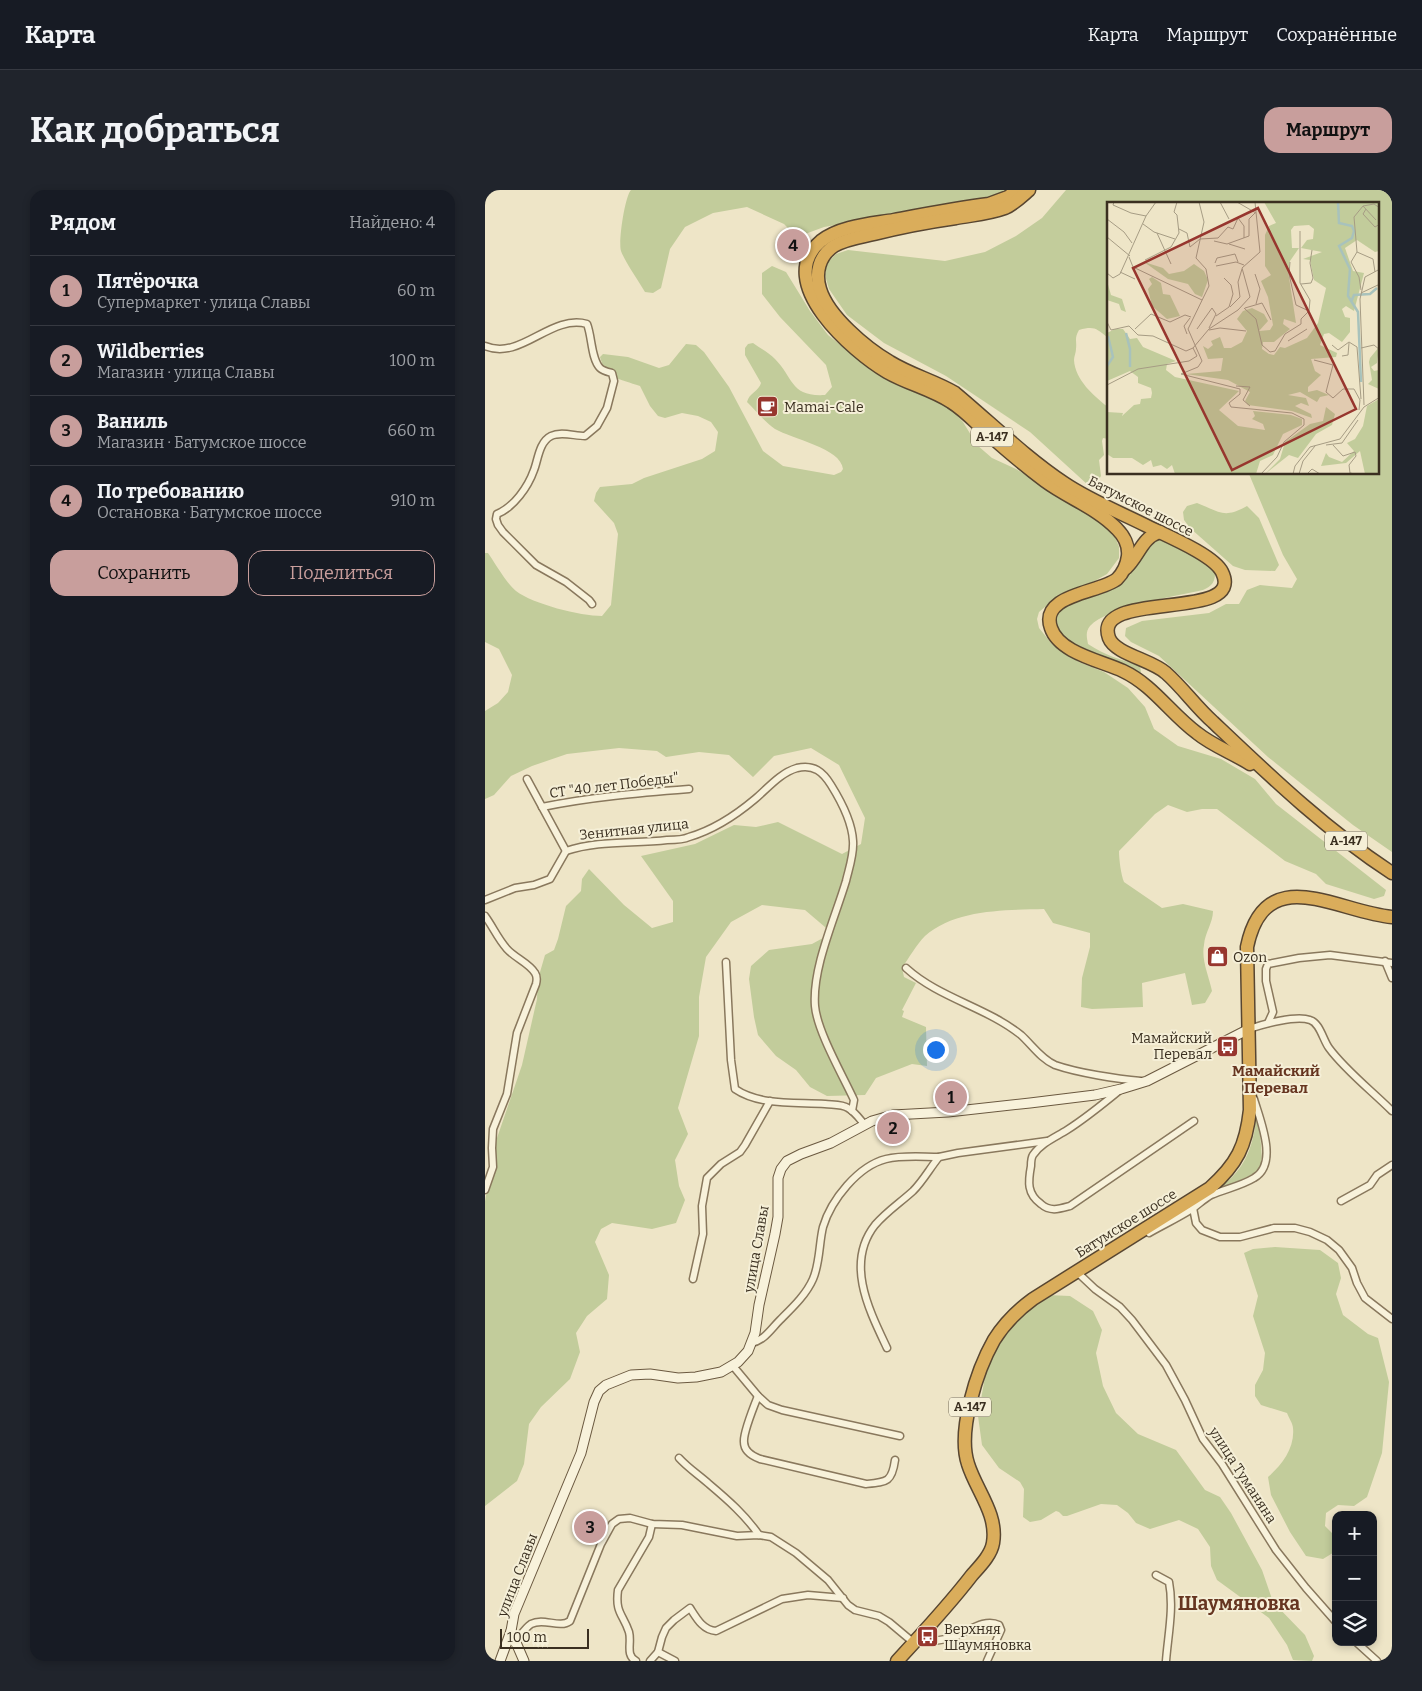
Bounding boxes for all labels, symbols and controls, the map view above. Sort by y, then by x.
text: Карта [25,21,95,49]
text: Карта [1088,24,1139,46]
text: Маршрут [1167,24,1248,46]
text: Сохранённые [1276,24,1397,46]
button: Маршрут [1264,107,1392,153]
text: Как добраться [30,109,280,151]
inset map [1107,202,1379,475]
text: Рядом [50,210,116,236]
text: Найдено: 4 [349,213,435,232]
pin: 4 [777,226,809,264]
text: Пятёрочка [97,270,199,293]
text: 1 [63,281,69,300]
text: 60 m [397,281,435,300]
text: Супермаркет · улица Славы [97,293,311,312]
text: Wildberries [97,340,204,363]
text: 2 [61,351,71,370]
text: 100 m [390,351,435,370]
text: Магазин · улица Славы [97,363,275,382]
cafe icon: Mamai-Cale [756,395,780,419]
place label: Mamai-Cale [784,399,864,416]
text: Ваниль [97,410,168,433]
text: 3 [61,421,71,440]
text: 660 m [387,421,435,440]
road number: А-147 [971,428,1013,446]
text: Магазин · Батумское шоссе [97,433,307,452]
street label: Батумское шоссе [1085,473,1196,540]
text: По требованию [97,480,244,503]
text: 4 [61,491,71,510]
text: 910 m [390,491,435,510]
text: Остановка · Батумское шоссе [97,503,322,522]
button: Сохранить [50,550,238,596]
button: Поделиться [248,550,435,596]
street label: СТ "40 лет Победы" [548,769,680,802]
street label: Зенитная улица [579,815,690,844]
road number: А-147 [1325,831,1367,850]
shop icon: Ozon [1205,945,1229,969]
place label: Ozon [1233,949,1267,966]
place label: Мамайский Перевал [1131,1030,1212,1063]
bus stop icon: Мамайский Перевал [1216,1034,1240,1058]
your location [923,1037,949,1063]
district label: Мамайский Перевал [1232,1062,1320,1097]
pin: 1 [935,1078,967,1116]
pin: 2 [877,1109,909,1147]
street label: Батумское шоссе [1073,1185,1180,1261]
street label: улица Славы [740,1204,773,1295]
road number: А-147 [949,1398,991,1416]
street label: улица Туманяна [1205,1423,1280,1527]
pin: 3 [574,1508,606,1546]
map controls [1332,1511,1377,1646]
button: + [1332,1511,1377,1556]
street label: улица Славы [493,1531,541,1620]
button: − [1332,1556,1377,1601]
district label: Шаумяновка [1178,1592,1301,1615]
button: layers [1332,1601,1377,1646]
place label: Верхняя Шаумяновка [944,1621,1032,1654]
bus stop icon: Верхняя Шаумяновка [916,1625,940,1649]
scale bar [500,1626,589,1649]
text: 100 m [507,1629,547,1646]

